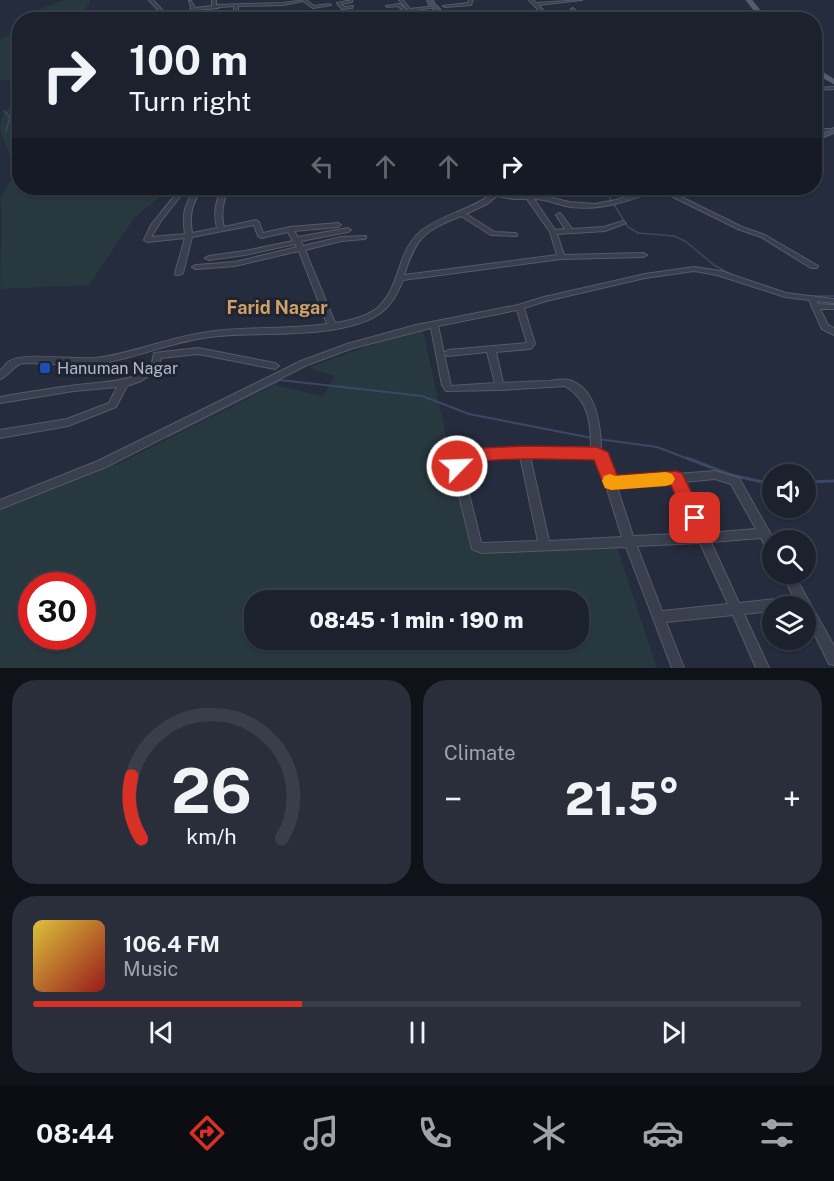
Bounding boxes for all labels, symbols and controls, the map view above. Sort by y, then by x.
text: 100 m [129,35,248,84]
icon: right [30,36,108,114]
text: Turn right [129,85,252,117]
icon: left [306,150,339,183]
icon: ahead [369,150,402,183]
icon: ahead [432,150,465,183]
icon: right [495,150,528,183]
district label: Farid Nagar [226,297,328,318]
place label: Hanuman Nagar [57,359,178,378]
marker: Hanuman Nagar [38,361,52,375]
position arrow [425,434,489,498]
map controls [762,464,816,650]
button: sound [762,464,816,518]
pin [669,492,720,543]
icon: arrive [678,501,711,534]
button: search [762,530,816,584]
speed limit sign: 30 [18,572,96,650]
button: layers [762,596,816,650]
text: 08:45 · 1 min · 190 m [309,607,524,633]
text: Climate [444,741,516,765]
text: 26 [171,754,252,827]
text: 21.5° [565,772,680,825]
text: − [444,780,462,818]
text: + [783,780,801,818]
text: km/h [186,824,237,849]
text: 106.4 FM [123,931,220,957]
text: Music [123,957,178,981]
icon: previous [145,1016,178,1049]
icon: pause [401,1016,434,1049]
icon: next [657,1016,690,1049]
icon: directions [186,1112,228,1154]
icon: music [300,1112,342,1154]
icon: phone [414,1112,456,1154]
icon: climate [528,1112,570,1154]
icon: car [642,1112,684,1154]
icon: filters [756,1112,798,1154]
text: 08:44 [36,1117,114,1149]

